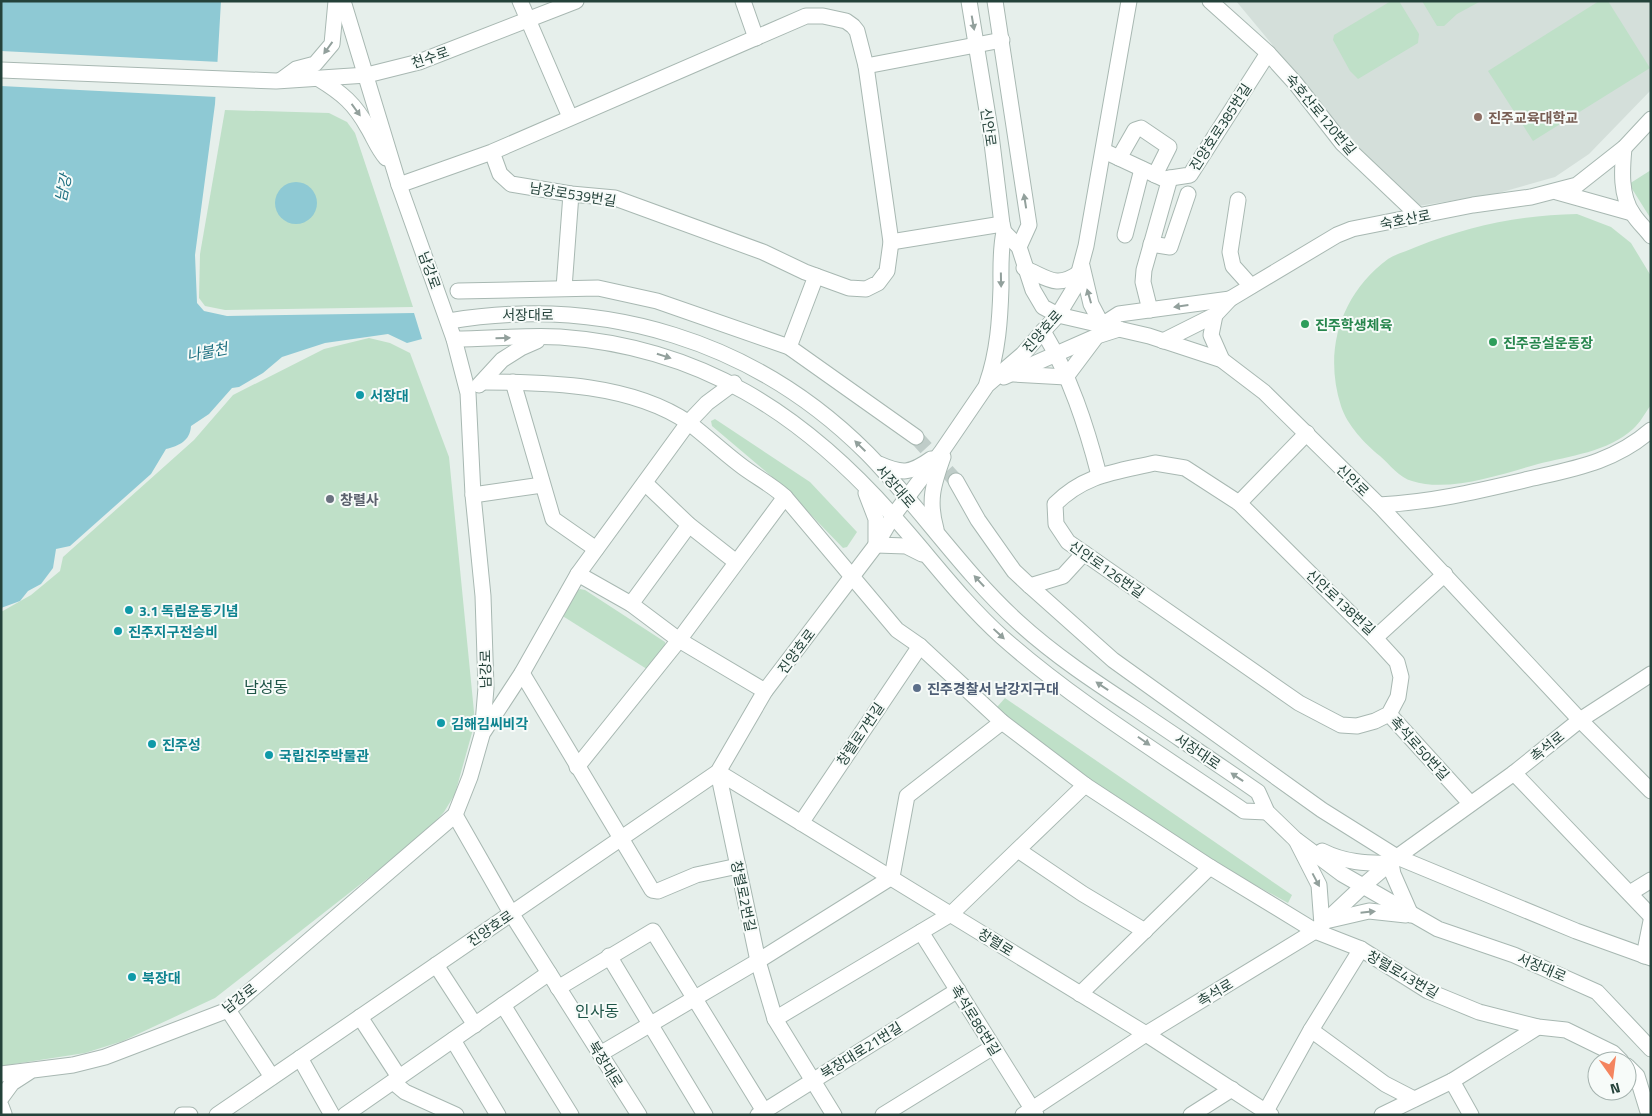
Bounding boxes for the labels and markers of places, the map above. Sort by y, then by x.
place label: 진주교육대학교 [1488,107,1578,128]
marker: 진주교육대학교 [1472,111,1484,123]
place label: 진주학생체육 [1315,314,1392,335]
marker: 진주학생체육 [1299,318,1311,330]
place label: 진주공설운동장 [1503,332,1593,353]
marker: 진주공설운동장 [1487,336,1499,348]
place label: 서장대 [370,385,409,406]
marker: 서장대 [354,389,366,401]
place label: 창렬사 [340,489,379,510]
marker: 창렬사 [324,493,336,505]
place label: 3.1 독립운동기념 [139,600,239,621]
marker: 3.1 독립운동기념 [123,604,135,616]
place label: 진주지구전승비 [128,621,218,642]
marker: 진주지구전승비 [112,625,124,637]
place label: 진주경찰서 남강지구대 [927,678,1059,699]
marker: 진주경찰서 남강지구대 [911,682,923,694]
place label: 김해김씨비각 [451,713,528,734]
marker: 김해김씨비각 [435,717,447,729]
place label: 진주성 [162,734,201,755]
marker: 진주성 [146,738,158,750]
place label: 국립진주박물관 [279,745,369,766]
marker: 국립진주박물관 [263,749,275,761]
place label: 북장대 [142,967,181,988]
marker: 북장대 [126,971,138,983]

